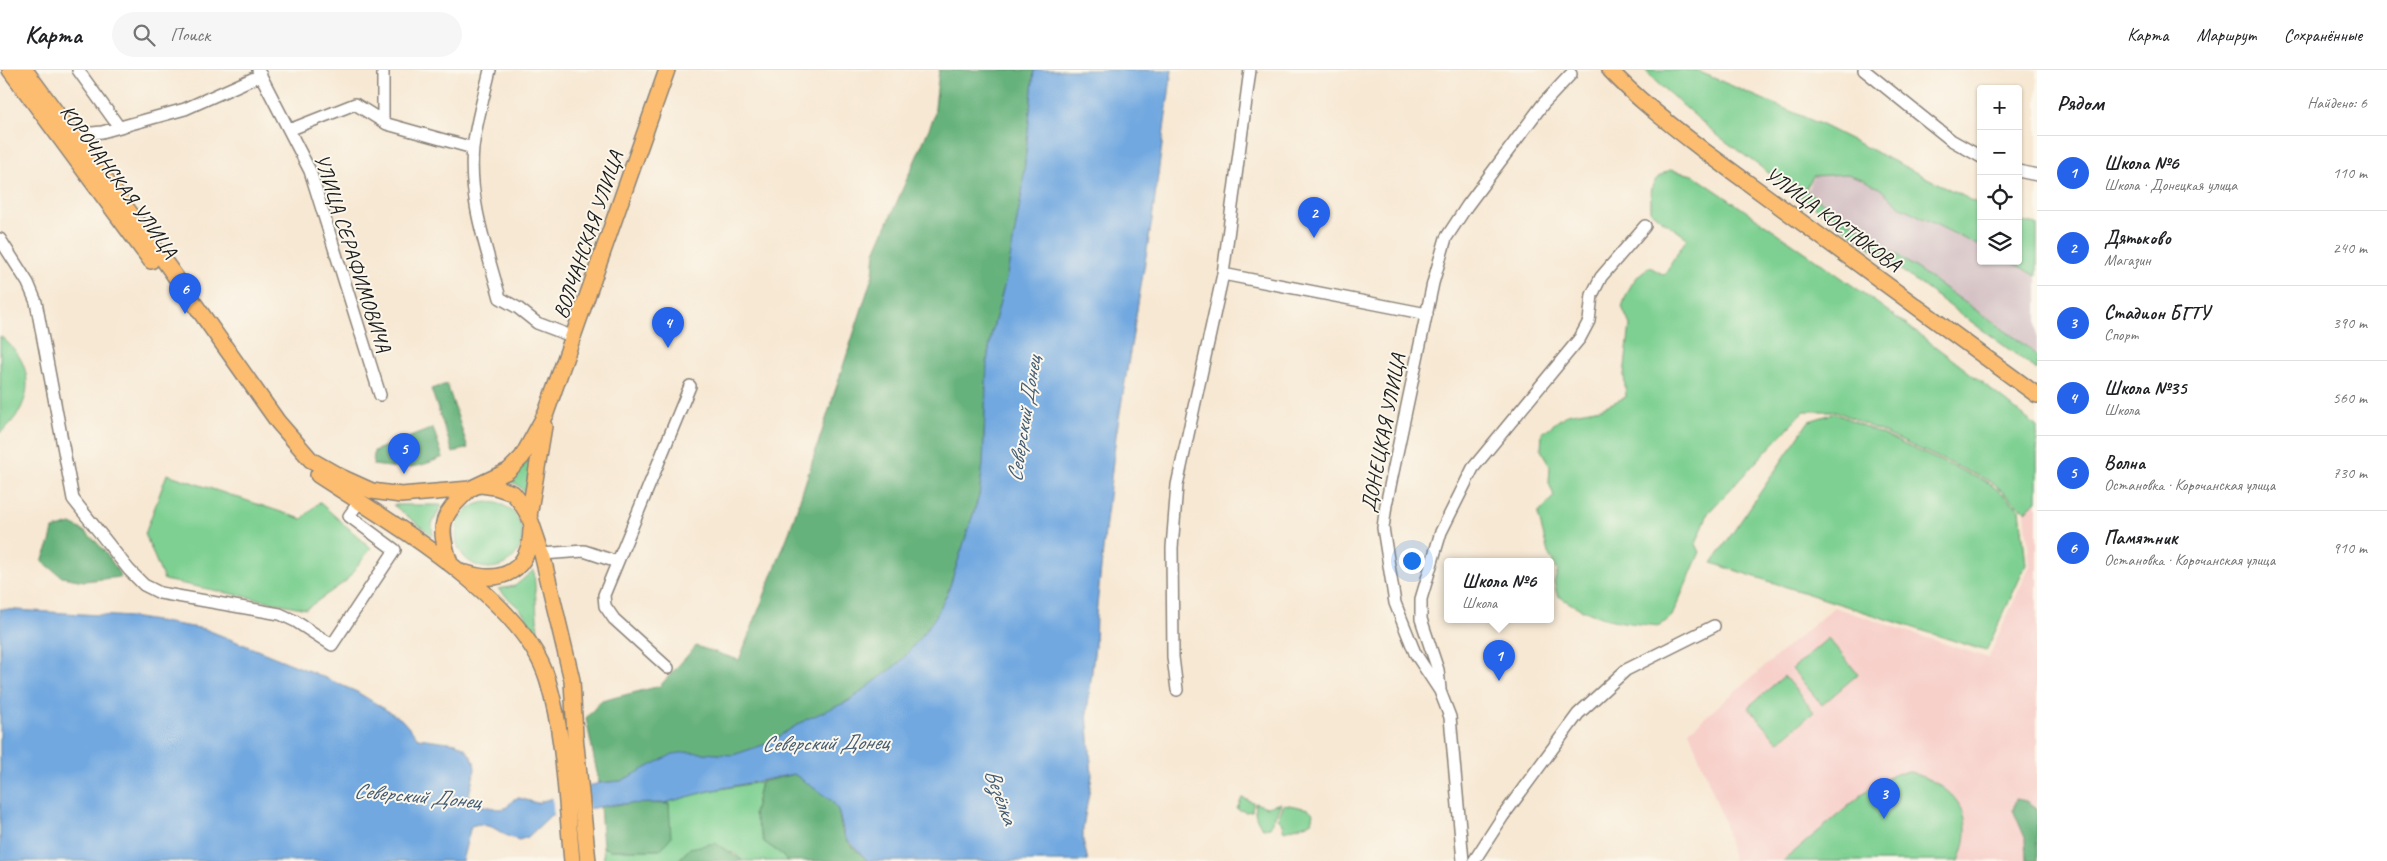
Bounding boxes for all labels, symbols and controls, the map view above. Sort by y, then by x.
search box [112,12,462,57]
text: Карта [25,20,82,50]
icon: search [130,21,158,49]
text: Поиск [170,23,210,47]
text: Карта [2127,24,2168,46]
text: Маршрут [2196,24,2256,46]
text: Сохранённые [2284,24,2362,46]
map controls [1977,85,2022,265]
button: + [1977,85,2022,130]
text: Рядом [2057,90,2104,116]
text: Найдено: 6 [2307,93,2367,113]
street label: КОРОЧАНСКАЯ УЛИЦА [55,99,184,263]
button: − [1977,130,2022,175]
street label: ВОЛЧАНСКАЯ УЛИЦА [547,147,629,322]
street label: УЛИЦА СЕРАФИМОВИЧА [309,151,397,356]
text: Школа №6 [2104,151,2179,175]
street label: УЛИЦА КОСТЮКОВА [1760,161,1908,278]
text: 1 [2069,163,2077,183]
text: 110 m [2333,163,2367,183]
button: locate [1977,175,2022,220]
text: Школа · Донецкая улица [2104,175,2237,195]
pin: 2 [1298,197,1330,238]
button: layers [1977,220,2022,265]
text: Дятьково [2104,226,2171,250]
text: 2 [2069,238,2077,258]
text: 240 m [2333,238,2367,258]
text: Магазин [2104,250,2151,270]
pin: 6 [169,273,201,314]
text: Стадион БГТУ [2104,301,2210,325]
pin: 4 [652,307,684,348]
text: 3 [2069,313,2077,333]
text: 390 m [2333,313,2367,333]
text: Спорт [2104,325,2139,345]
street label: ДОНЕЦКАЯ УЛИЦА [1355,350,1411,514]
water label: Северский Донец [1000,352,1048,484]
text: Школа №35 [2104,376,2186,400]
text: 4 [2069,388,2077,408]
text: 560 m [2333,388,2367,408]
text: Школа [2104,400,2139,420]
pin: 5 [388,433,420,474]
text: Волна [2104,451,2145,475]
text: 5 [2070,463,2076,483]
text: 730 m [2333,463,2367,483]
text: Остановка · Корочанская улица [2104,475,2275,495]
text: Памятник [2104,526,2177,550]
text: 6 [2069,538,2077,558]
text: 910 m [2333,538,2367,558]
your location [1399,548,1425,574]
text: Остановка · Корочанская улица [2104,550,2275,570]
popup [1444,558,1554,623]
text: Школа №6 [1462,569,1536,593]
text: Школа [1462,593,1497,613]
pin: 1 [1483,640,1515,681]
water label: Северский Донец [761,728,891,758]
water label: Везёлка [978,765,1025,830]
water label: Северский Донец [353,777,484,816]
pin: 3 [1868,778,1900,819]

